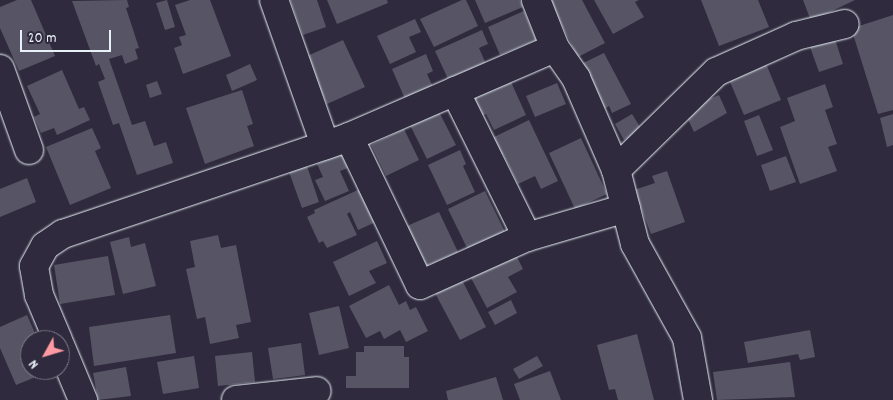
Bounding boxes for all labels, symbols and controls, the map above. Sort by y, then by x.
scale bar [22,20,114,52]
text: 20 m [28,28,56,50]
north arrow [20,330,70,380]
text: N [24,355,44,373]

